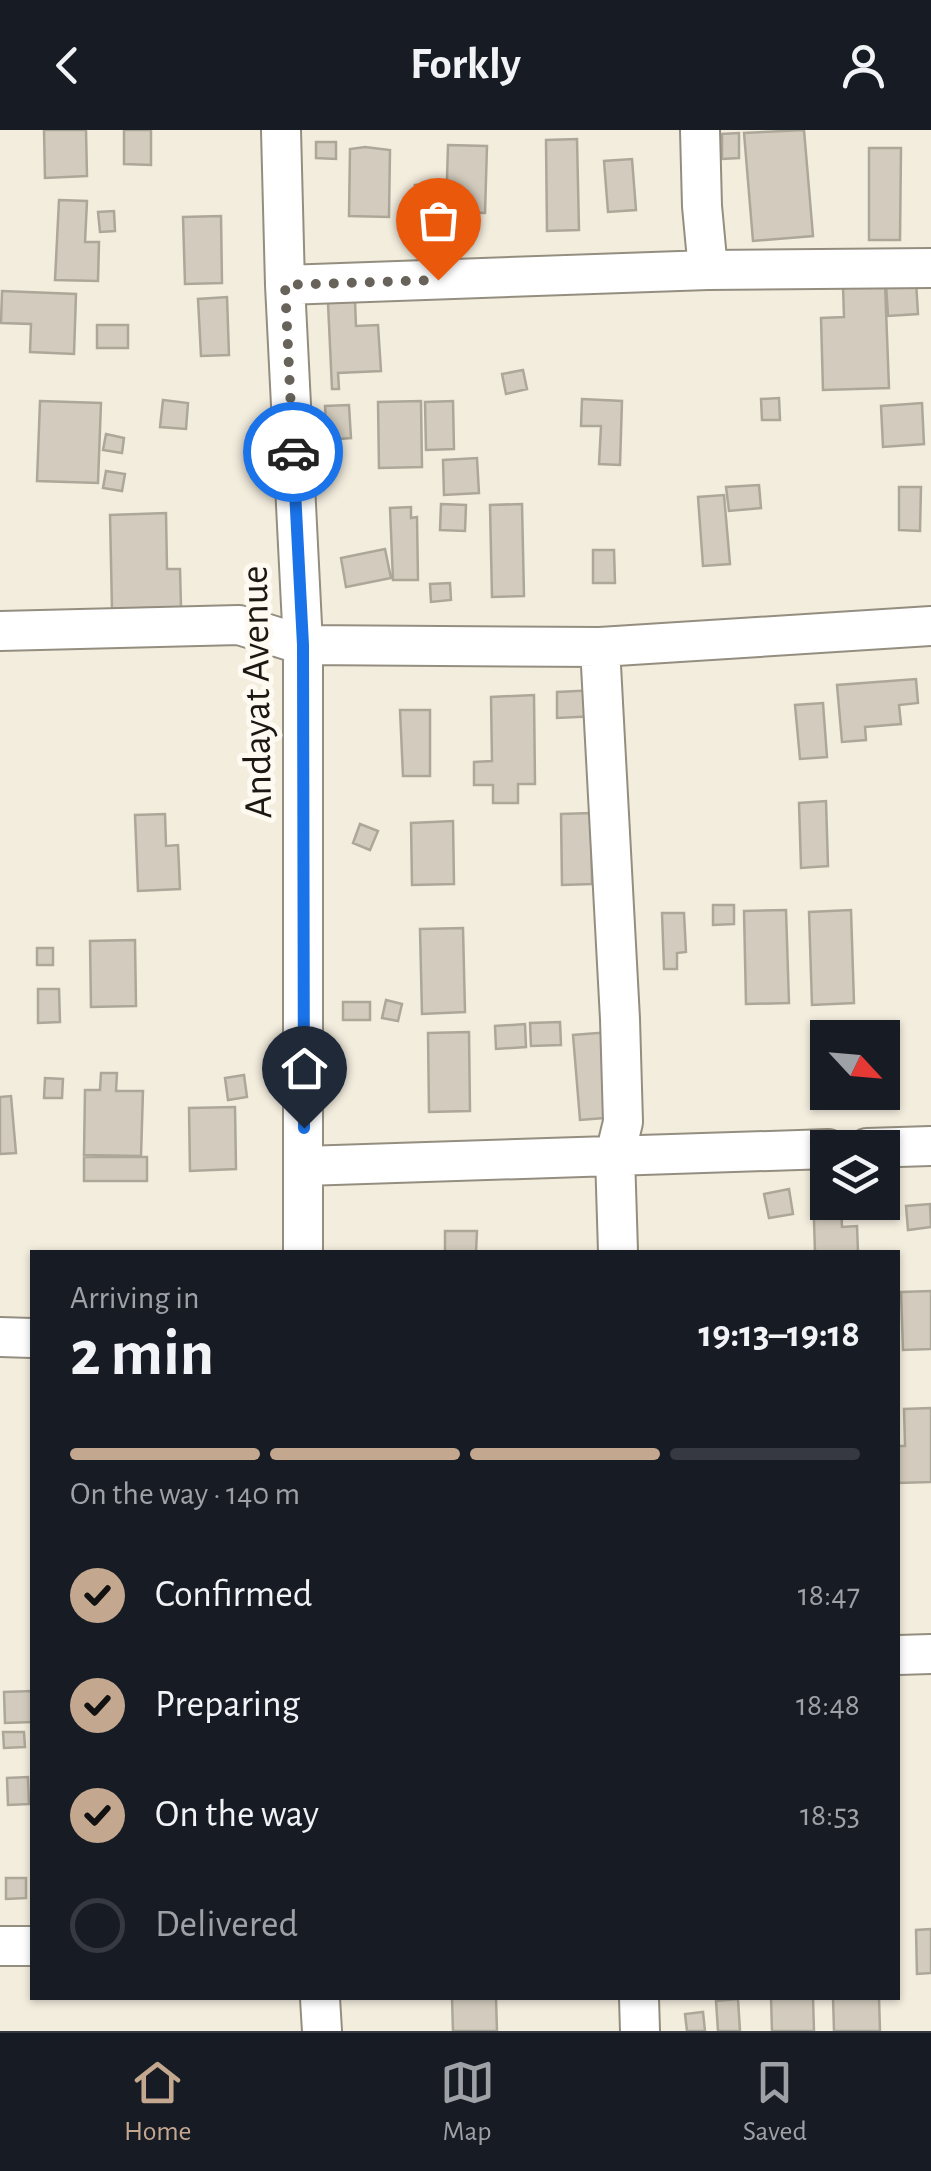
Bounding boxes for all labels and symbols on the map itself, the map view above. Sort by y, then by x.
pin [396,178,481,281]
courier [243,402,343,502]
street label: Andayat Avenue [235,565,279,819]
north arrow [810,1020,900,1110]
pin [262,1026,347,1129]

